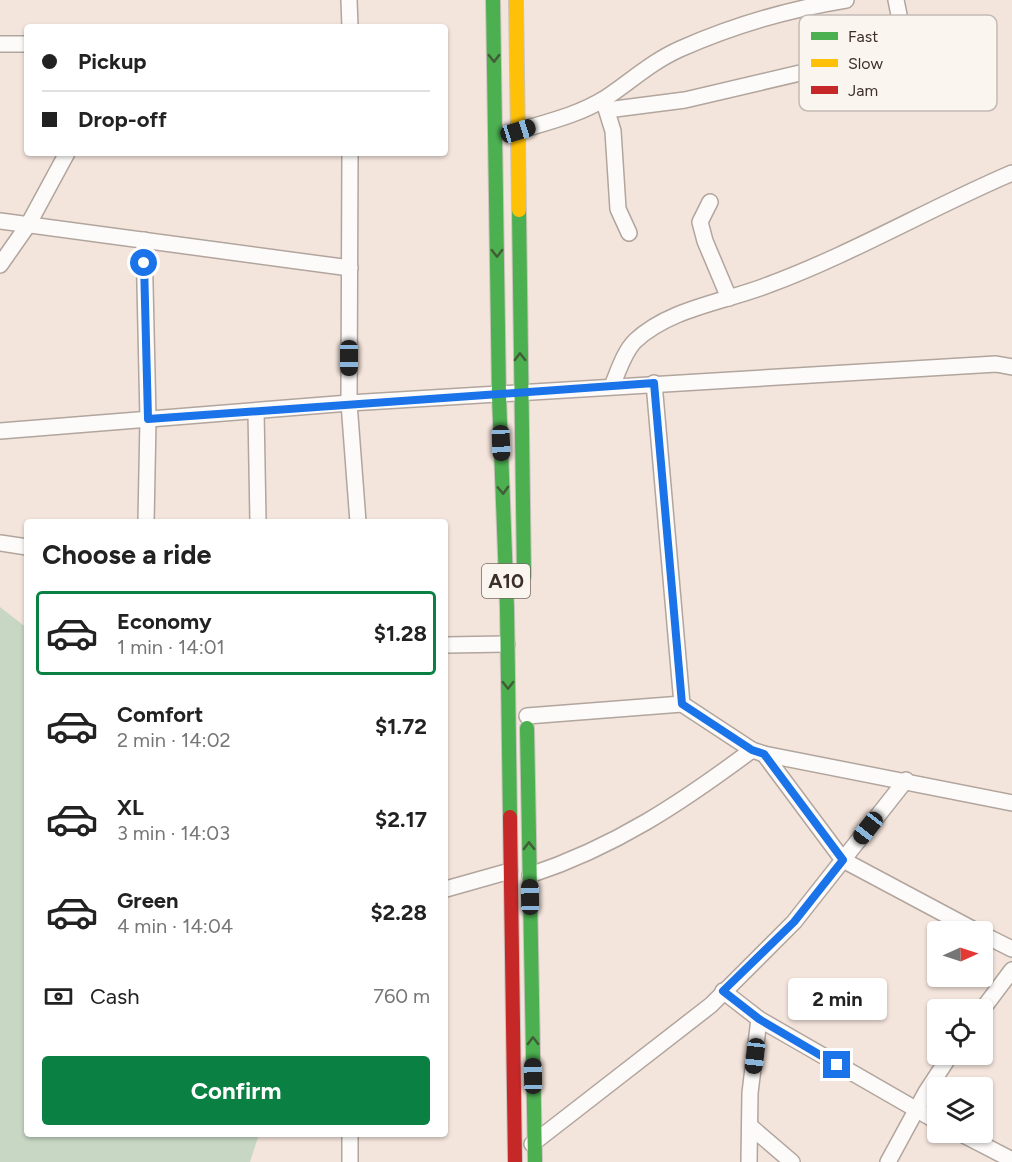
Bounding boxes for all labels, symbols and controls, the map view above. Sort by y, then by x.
legend [799,15,997,111]
text: Fast [848,27,878,46]
text: Pickup [78,48,147,75]
one-way arrow [488,54,500,63]
text: Slow [848,54,883,73]
text: Jam [848,81,878,100]
text: Drop-off [78,106,167,133]
car [498,117,538,145]
route start [130,249,157,276]
one-way arrow [491,249,503,258]
car [340,340,358,376]
one-way arrow [514,352,526,361]
car [491,425,511,461]
one-way arrow [496,486,509,495]
text: Choose a ride [42,538,211,571]
road number: A10 [482,564,530,598]
icon: car [45,606,99,660]
text: Economy [117,608,212,635]
text: $1.28 [374,620,427,647]
text: 1 min · 14:01 [117,635,225,659]
one-way arrow [502,681,514,690]
icon: car [45,699,99,753]
text: Comfort [117,701,203,728]
text: $1.72 [375,713,427,740]
text: 2 min · 14:02 [117,728,231,752]
icon: car [45,792,99,846]
text: XL [117,794,144,821]
text: $2.17 [375,806,427,833]
car [850,808,886,848]
text: 3 min · 14:03 [117,821,230,845]
one-way arrow [523,841,535,850]
car [521,879,539,915]
icon: car [45,885,99,939]
text: Green [117,887,179,914]
text: $2.28 [370,899,427,926]
text: 4 min · 14:04 [117,914,233,938]
north arrow [927,921,993,987]
map controls [927,921,993,1143]
callout: 2 min [788,978,886,1020]
icon: cash [42,980,75,1013]
text: Cash [90,983,140,1010]
text: 760 m [373,984,430,1008]
text: 2 min [812,987,863,1011]
button: locate [927,999,993,1065]
one-way arrow [526,1036,539,1045]
car [744,1037,766,1075]
route end [823,1051,850,1078]
button: Confirm [42,1056,430,1125]
car [524,1058,542,1094]
button: layers [927,1077,993,1143]

